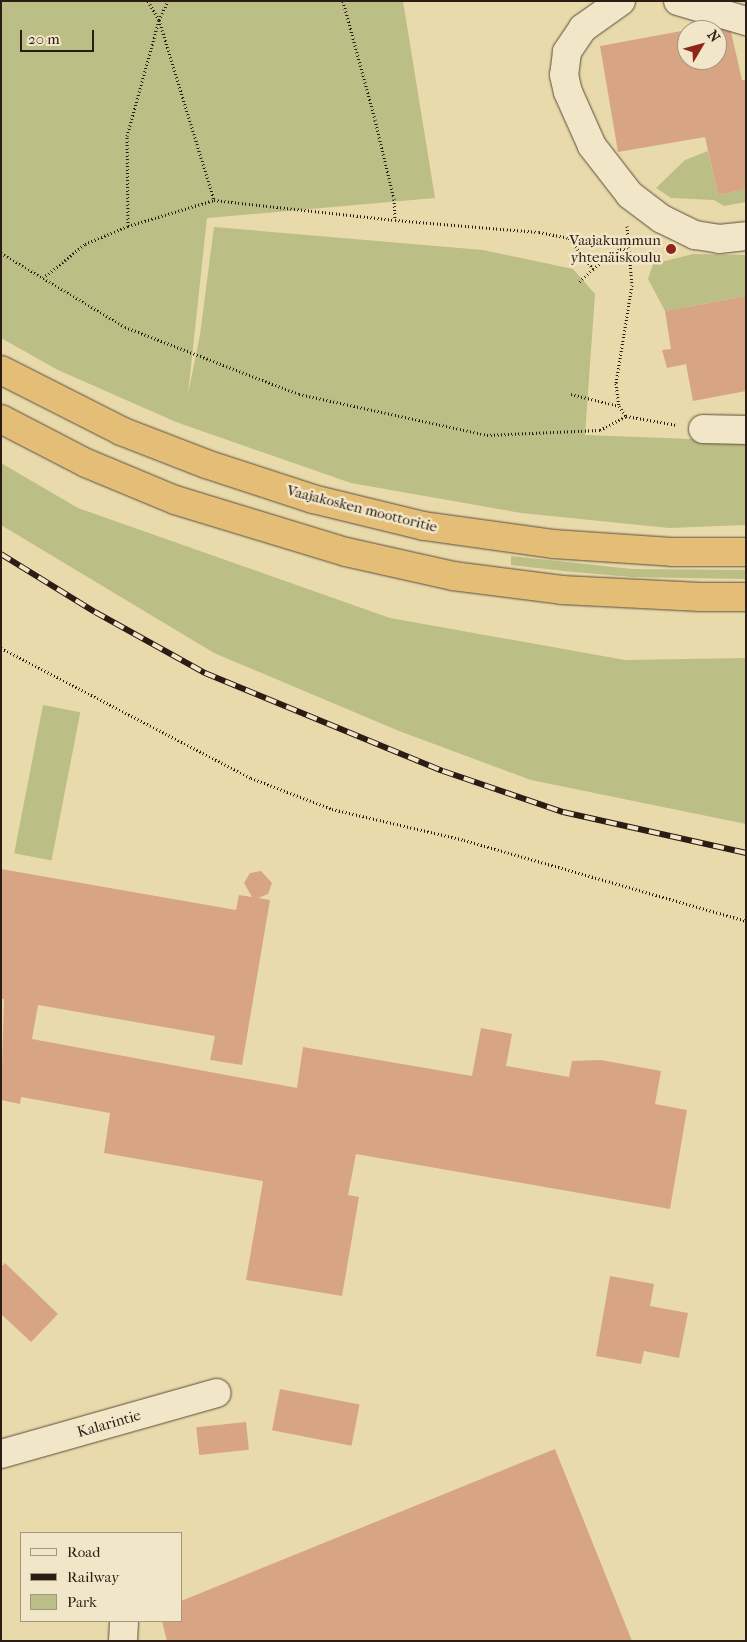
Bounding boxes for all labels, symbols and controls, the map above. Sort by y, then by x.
scale bar [22,20,96,52]
north arrow [677,20,727,70]
text: N [704,27,724,46]
text: 20 m [28,30,60,48]
place label: Vaajakummun yhtenäiskoulu [569,231,661,266]
marker: Vaajakummun yhtenäiskoulu [665,243,677,255]
street label: Vaajakosken moottoritie [285,482,439,536]
street label: Kalarintie [75,1406,143,1442]
legend [20,1532,182,1622]
text: Road [67,1543,100,1561]
text: Railway [67,1568,119,1586]
text: Park [67,1593,97,1611]

